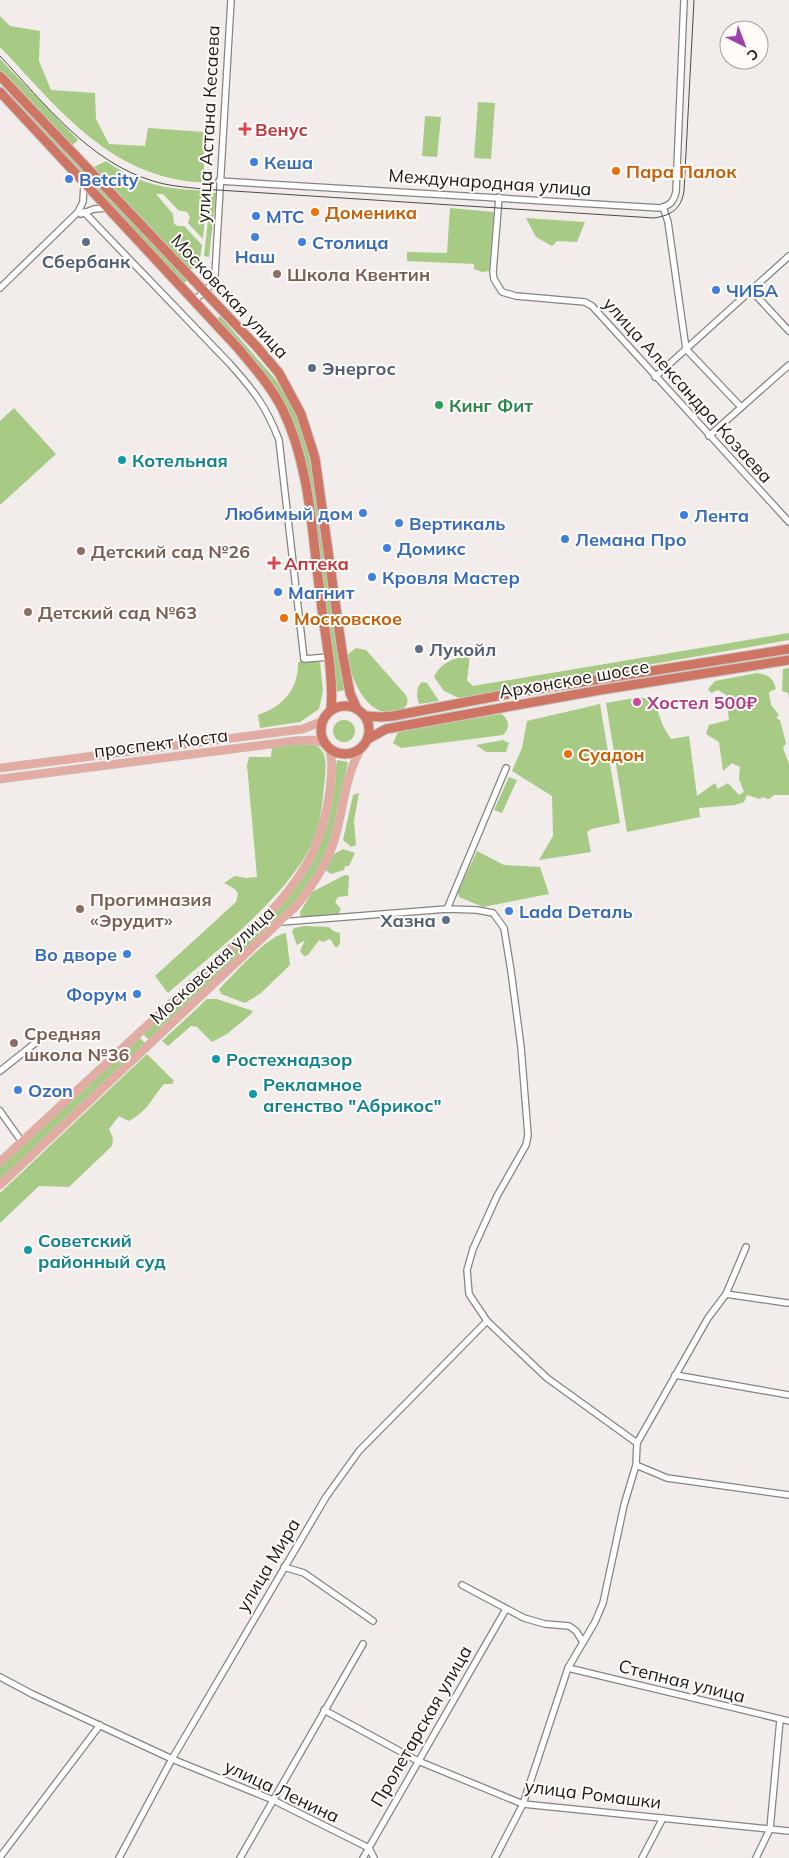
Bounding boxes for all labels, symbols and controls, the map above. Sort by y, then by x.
north arrow [719,20,769,70]
street label: улица Астана Кесаева [191,25,225,223]
text: С [743,45,762,65]
place label: Венус [255,118,308,141]
marker: Венус [239,123,251,135]
place label: Кеша [264,151,313,174]
marker: Кеша [248,156,260,168]
place label: Пара Палок [626,160,737,183]
street label: Международная улица [388,163,592,201]
marker: Пара Палок [610,165,622,177]
place label: Betcity [79,168,139,191]
marker: Betcity [63,173,75,185]
place label: Доменика [325,201,417,224]
place label: МТС [266,205,304,228]
marker: Доменика [309,206,321,218]
marker: МТС [250,210,262,222]
street label: Московская улица [166,229,294,363]
marker: Наш [249,231,261,243]
place label: Столица [312,231,389,254]
marker: Сбербанк [80,236,92,248]
marker: Столица [296,236,308,248]
place label: Наш [235,245,275,268]
place label: Сбербанк [42,250,131,273]
place label: Школа Квентин [287,263,430,286]
marker: Школа Квентин [271,268,283,280]
place label: ЧИБА [726,279,779,302]
marker: ЧИБА [710,284,722,296]
street label: улица Александра Козаева [598,292,778,488]
place label: Энергос [322,357,396,380]
marker: Энергос [306,362,318,374]
place label: Кинг Фит [449,394,533,417]
marker: Кинг Фит [433,399,445,411]
place label: Котельная [132,449,228,472]
marker: Котельная [116,454,128,466]
place label: Любимый дом [224,502,353,525]
place label: Лента [694,504,749,527]
marker: Любимый дом [357,507,369,519]
marker: Лента [678,509,690,521]
place label: Вертикаль [409,512,506,535]
marker: Вертикаль [393,517,405,529]
place label: Лемана Про [575,528,687,551]
marker: Лемана Про [559,533,571,545]
place label: Домикс [397,537,466,560]
place label: Детский сад №26 [91,540,250,563]
marker: Домикс [381,542,393,554]
marker: Детский сад №26 [75,545,87,557]
place label: Аптека [284,552,349,575]
marker: Аптека [268,557,280,569]
place label: Кровля Мастер [382,566,520,589]
marker: Кровля Мастер [366,571,378,583]
place label: Магнит [288,581,355,604]
marker: Магнит [272,586,284,598]
place label: Детский сад №63 [38,601,197,624]
marker: Детский сад №63 [22,606,34,618]
place label: Московское [294,607,402,630]
marker: Московское [278,612,290,624]
place label: Лукойл [429,638,496,661]
marker: Лукойл [413,643,425,655]
street label: Архонское шоссе [497,654,651,704]
place label: Хостел 500₽ [646,691,757,714]
marker: Хостел 500₽ [631,696,643,708]
street label: проспект Коста [93,723,229,763]
place label: Суадон [578,743,645,766]
marker: Суадон [562,748,574,760]
place label: Прогимназия «Эрудит» [90,888,212,932]
place label: Lada Dеталь [519,900,633,923]
street label: Московская улица [145,901,279,1029]
marker: Прогимназия «Эрудит» [74,903,86,915]
marker: Lada Dеталь [503,905,515,917]
place label: Хазна [379,909,436,932]
marker: Хазна [440,914,452,926]
place label: Во дворе [34,943,117,966]
marker: Во дворе [121,948,133,960]
place label: Форум [66,983,127,1006]
marker: Форум [131,988,143,1000]
place label: Средняя школа №36 [24,1022,129,1066]
marker: Средняя школа №36 [8,1037,20,1049]
place label: Ростехнадзор [226,1048,352,1071]
marker: Ростехнадзор [210,1053,222,1065]
place label: Рекламное агенство "Абрикос" [263,1073,442,1117]
place label: Ozon [28,1079,73,1102]
marker: Ozon [12,1084,24,1096]
marker: Рекламное агенство "Абрикос" [247,1088,259,1100]
place label: Советский районный суд [38,1229,166,1273]
marker: Советский районный суд [22,1244,34,1256]
street label: улица Мира [231,1514,305,1616]
street label: Пролетарская улица [365,1641,477,1811]
street label: Степная улица [616,1654,748,1708]
street label: улица Ленина [221,1754,343,1828]
street label: улица Ромашки [523,1774,663,1814]

